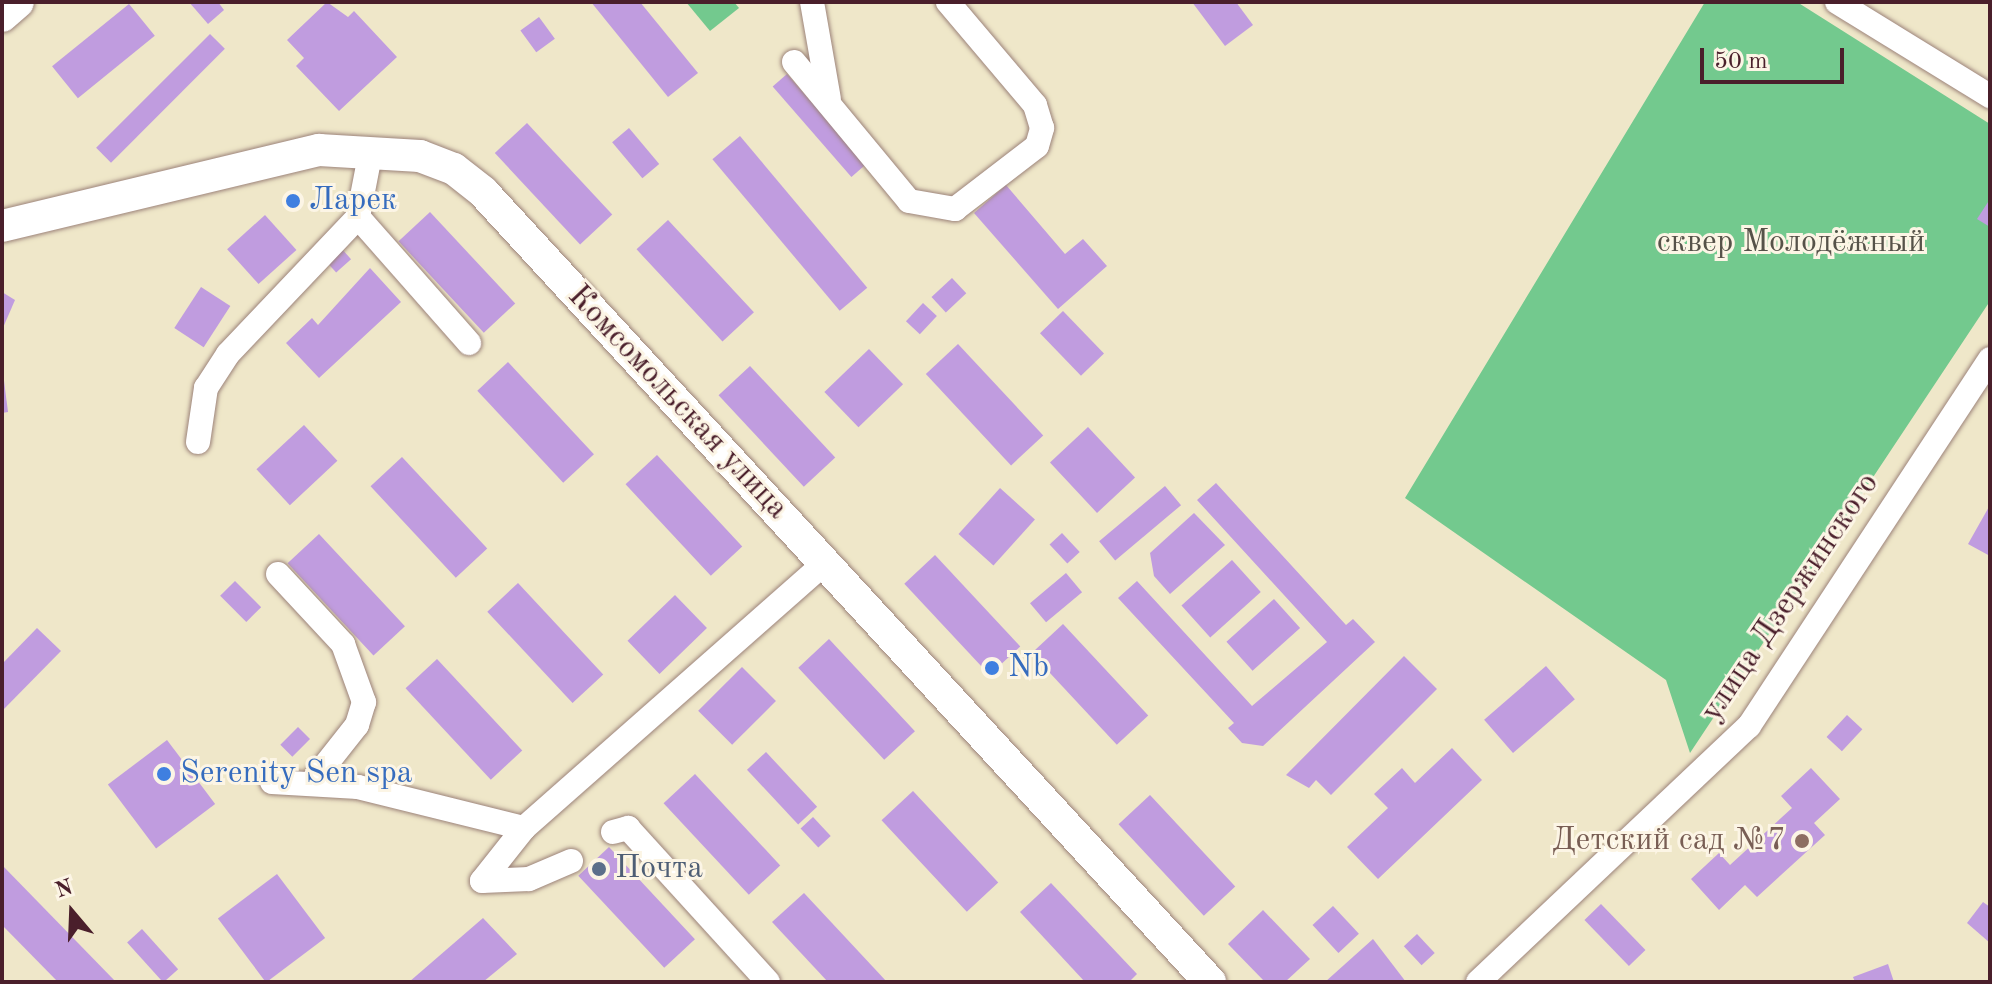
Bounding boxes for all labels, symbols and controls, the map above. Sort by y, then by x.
scale bar [1704,32,1848,82]
text: 50 m [1714,50,1768,74]
place label: Ларек [309,182,397,220]
marker: Ларек [284,192,302,210]
park label: сквер Молодёжный [1657,224,1925,262]
street label: Комсомольская улица [559,278,795,528]
street label: улица Дзержинского [1694,466,1888,730]
place label: Nb [1008,649,1049,687]
marker: Nb [983,659,1001,677]
place label: Serenity Sen spa [180,755,413,793]
marker: Serenity Sen spa [155,765,173,783]
place label: Детский сад №7 [1552,822,1786,860]
marker: Детский сад №7 [1793,832,1811,850]
place label: Почта [615,850,703,888]
marker: Почта [590,860,608,878]
north arrow [32,872,112,952]
text: N [53,876,76,902]

